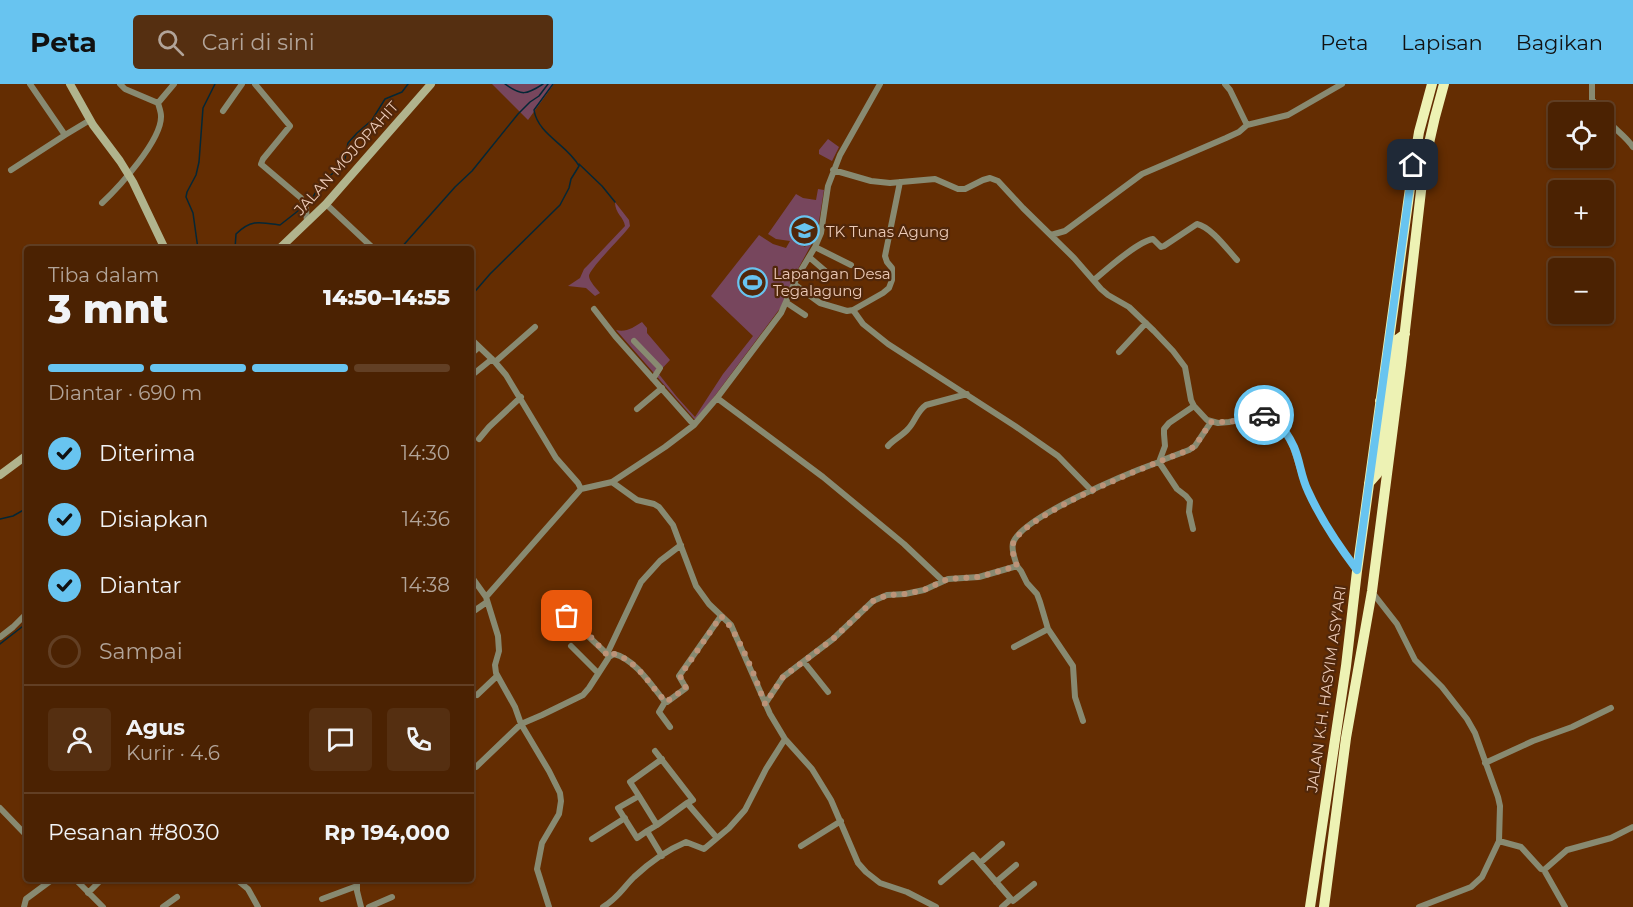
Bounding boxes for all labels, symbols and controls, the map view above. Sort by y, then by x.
search box [133,15,553,69]
text: Peta [30,25,97,59]
icon: search [154,26,187,59]
text: Cari di sini [202,29,315,56]
text: Peta [1320,30,1368,55]
text: Lapisan [1401,30,1483,55]
text: Bagikan [1516,30,1603,55]
street label: JALAN MOJOPAHIT [289,97,402,220]
map controls [1548,102,1614,324]
button: locate [1548,102,1614,168]
pin [1387,139,1438,190]
icon: home [1396,148,1429,181]
button: + [1548,180,1614,246]
school or university icon: TK Tunas Agung [789,215,821,247]
place label: TK Tunas Agung [826,222,949,241]
button: − [1548,258,1614,324]
text: Tiba dalam [48,263,159,287]
place label: Lapangan Desa Tegalagung [773,264,891,300]
sports icon: Lapangan Desa Tegalagung [736,266,768,298]
text: 14:50–14:55 [323,284,450,311]
text: 3 mnt [48,285,168,333]
text: Diantar · 690 m [48,381,202,405]
courier [1234,385,1294,445]
icon: car [1248,399,1281,432]
icon: check [48,437,81,470]
text: Diterima [99,440,196,467]
text: 14:30 [401,441,450,465]
icon: check [48,503,81,536]
text: Disiapkan [99,506,208,533]
text: 14:36 [402,507,450,531]
icon: check [48,569,81,602]
text: Diantar [99,572,181,599]
text: 14:38 [401,573,450,597]
street label: JALAN K.H. HASYIM ASY'ARI [1302,584,1350,795]
pin [541,590,592,641]
icon: bag [550,599,583,632]
text: Sampai [99,638,183,665]
button: person [48,708,111,771]
button: chat [309,708,372,771]
button: phone [387,708,450,771]
text: Agus [126,714,185,741]
text: Kurir · 4.6 [126,741,220,765]
text: Pesanan #8030 [48,819,220,846]
text: Rp 194,000 [324,819,450,846]

